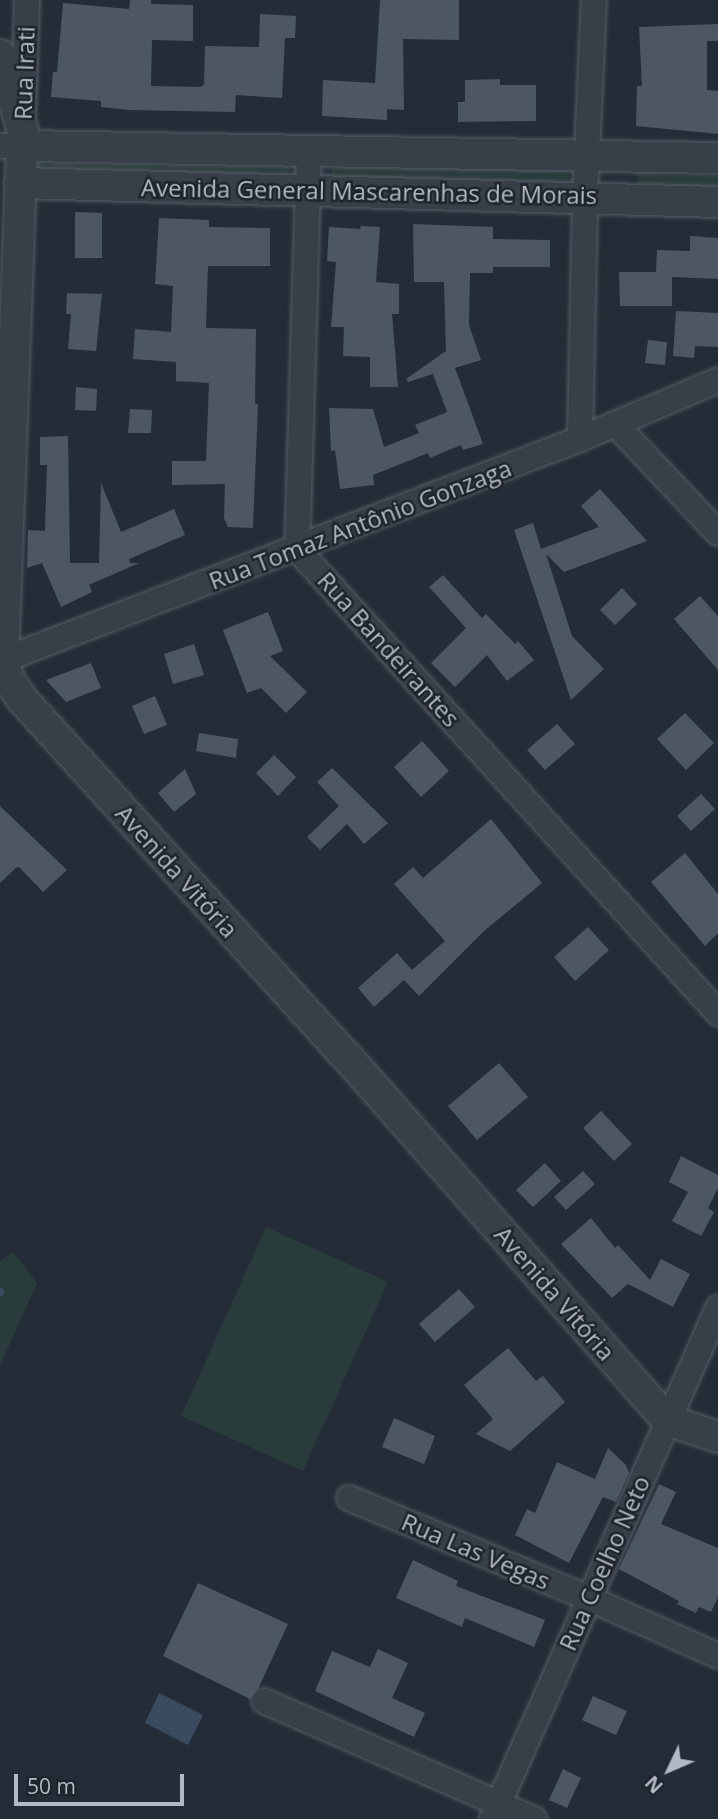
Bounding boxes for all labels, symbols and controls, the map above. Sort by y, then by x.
street label: Rua Irati [8,26,40,120]
street label: Avenida General Mascarenhas de Morais [141,173,597,209]
street label: Rua Tomaz Antônio Gonzaga [205,453,515,595]
street label: Rua Bandeirantes [312,566,466,732]
street label: Avenida Vitória [110,799,244,943]
street label: Avenida Vitória [489,1220,621,1366]
street label: Rua Coelho Neto [553,1471,655,1655]
street label: Rua Las Vegas [398,1507,554,1595]
north arrow [634,1735,704,1805]
scale bar [18,1759,187,1803]
text: N [639,1770,669,1799]
text: 50 m [27,1772,76,1800]

